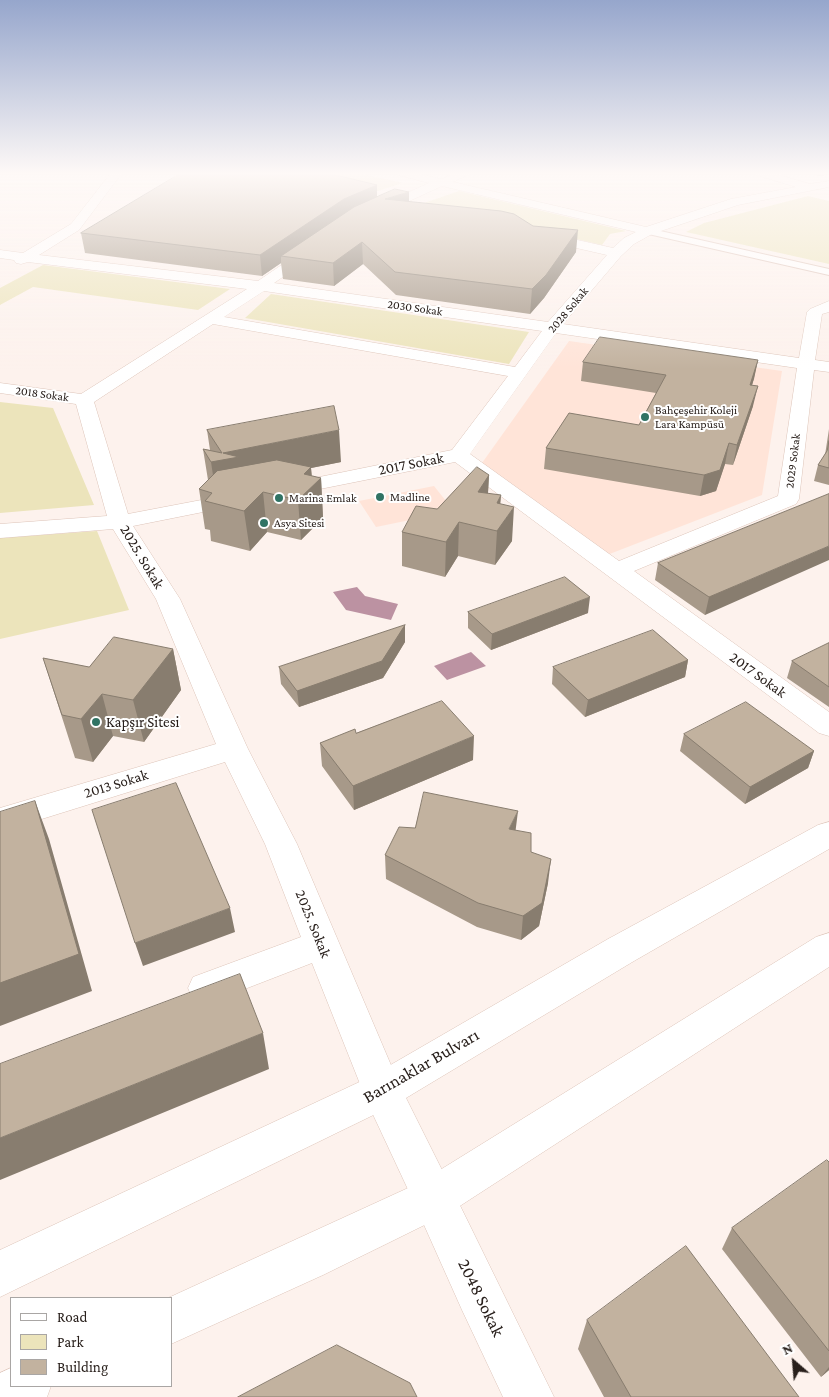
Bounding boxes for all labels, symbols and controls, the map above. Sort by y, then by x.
street label: 2028 Sokak [545,284,591,336]
street label: 2030 Sokak [386,297,444,319]
street label: 2018 Sokak [14,383,70,405]
place label: Bahçeşehir Koleji Lara Kampüsü [655,403,737,431]
marker: Bahçeşehir Koleji Lara Kampüsü [639,411,651,423]
street label: 2029 Sokak [783,433,803,489]
street label: 2017 Sokak [377,449,445,479]
place label: Madline [390,490,430,504]
place label: Marina Emlak [289,491,357,505]
marker: Madline [374,491,386,503]
marker: Marina Emlak [273,492,285,504]
place label: Asya Sitesi [274,516,324,530]
marker: Asya Sitesi [258,517,270,529]
street label: 2025. Sokak [116,522,168,592]
street label: 2017 Sokak [726,648,790,702]
place label: Kapşır Sitesi [106,713,179,731]
marker: Kapşır Sitesi [90,716,102,728]
street label: 2013 Sokak [82,766,150,802]
street label: 2025. Sokak [291,888,335,960]
street label: Barınaklar Bulvarı [359,1024,483,1108]
street label: 2048 Sokak [453,1256,509,1340]
legend [10,1297,172,1387]
text: Road [57,1309,87,1325]
text: Park [57,1334,84,1350]
north arrow [769,1337,819,1387]
text: N [779,1339,795,1358]
text: Building [57,1359,108,1375]

